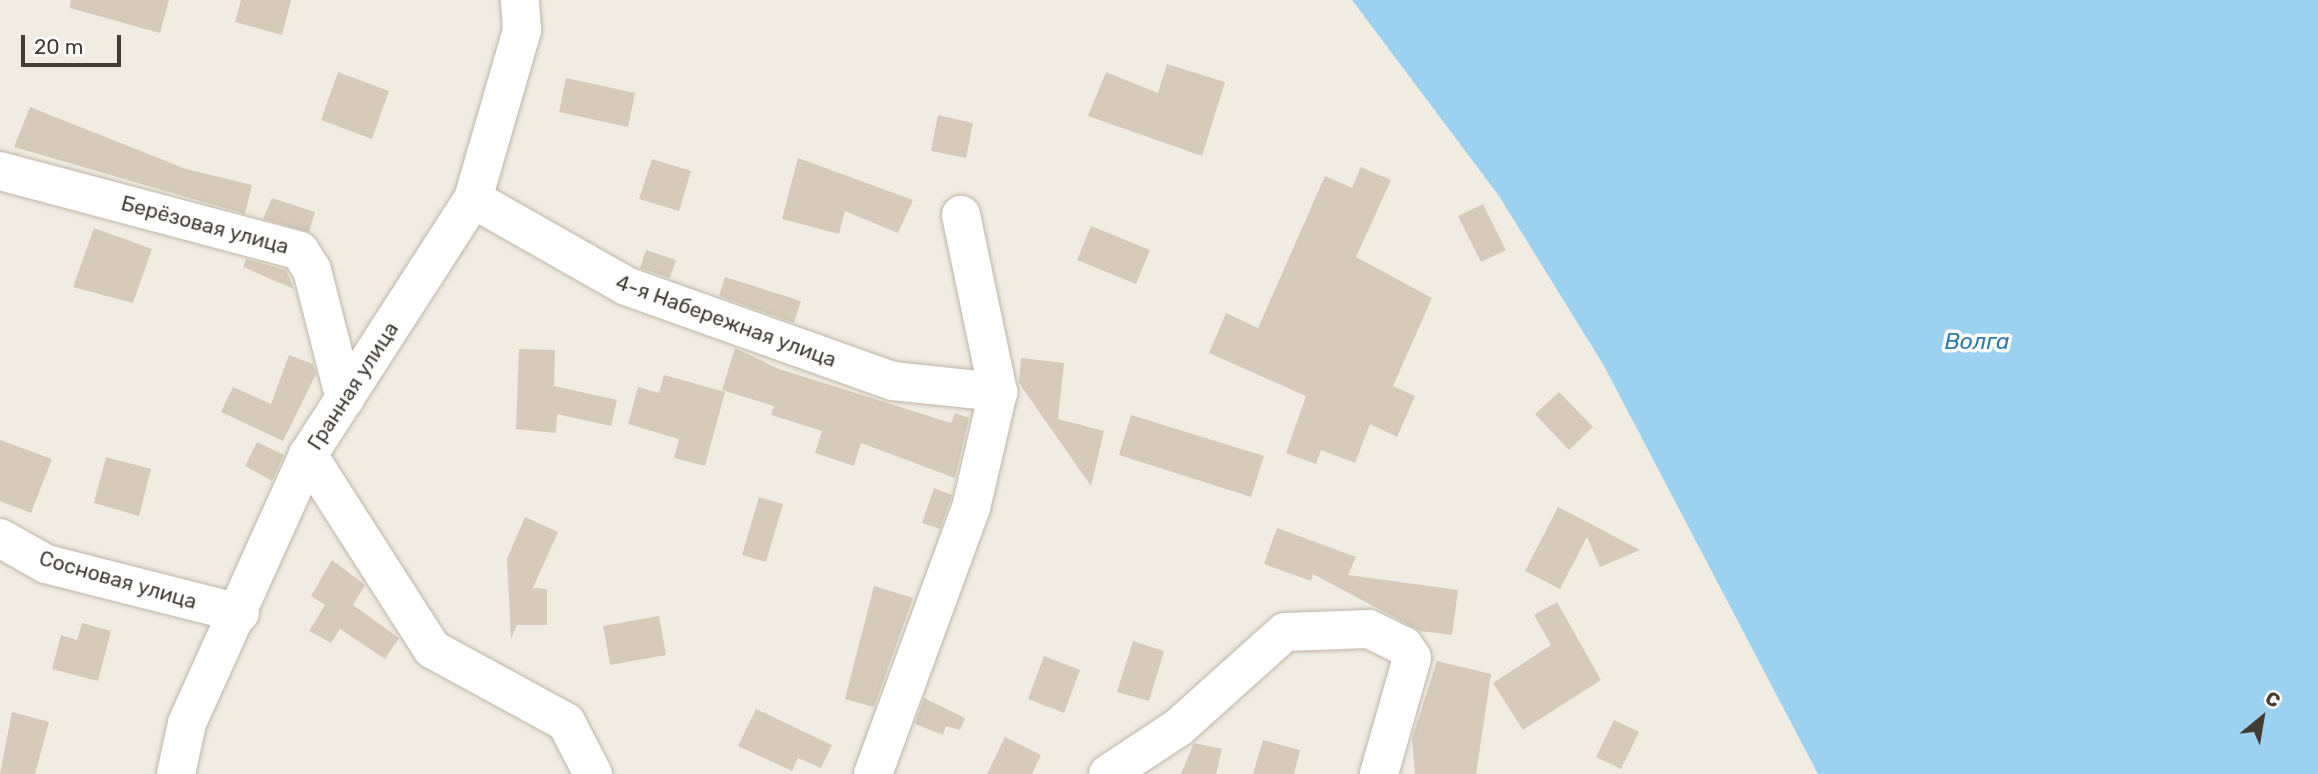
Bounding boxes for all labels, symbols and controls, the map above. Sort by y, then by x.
scale bar [24,21,124,65]
text: 20 m [34,34,83,59]
street label: Берёзовая улица [118,190,292,260]
street label: 4-я Набережная улица [612,269,840,373]
street label: Гранная улица [302,317,404,455]
water label: Волга [1944,327,2010,355]
street label: Сосновая улица [36,545,200,615]
north arrow [2227,683,2297,753]
text: С [2261,686,2284,713]

